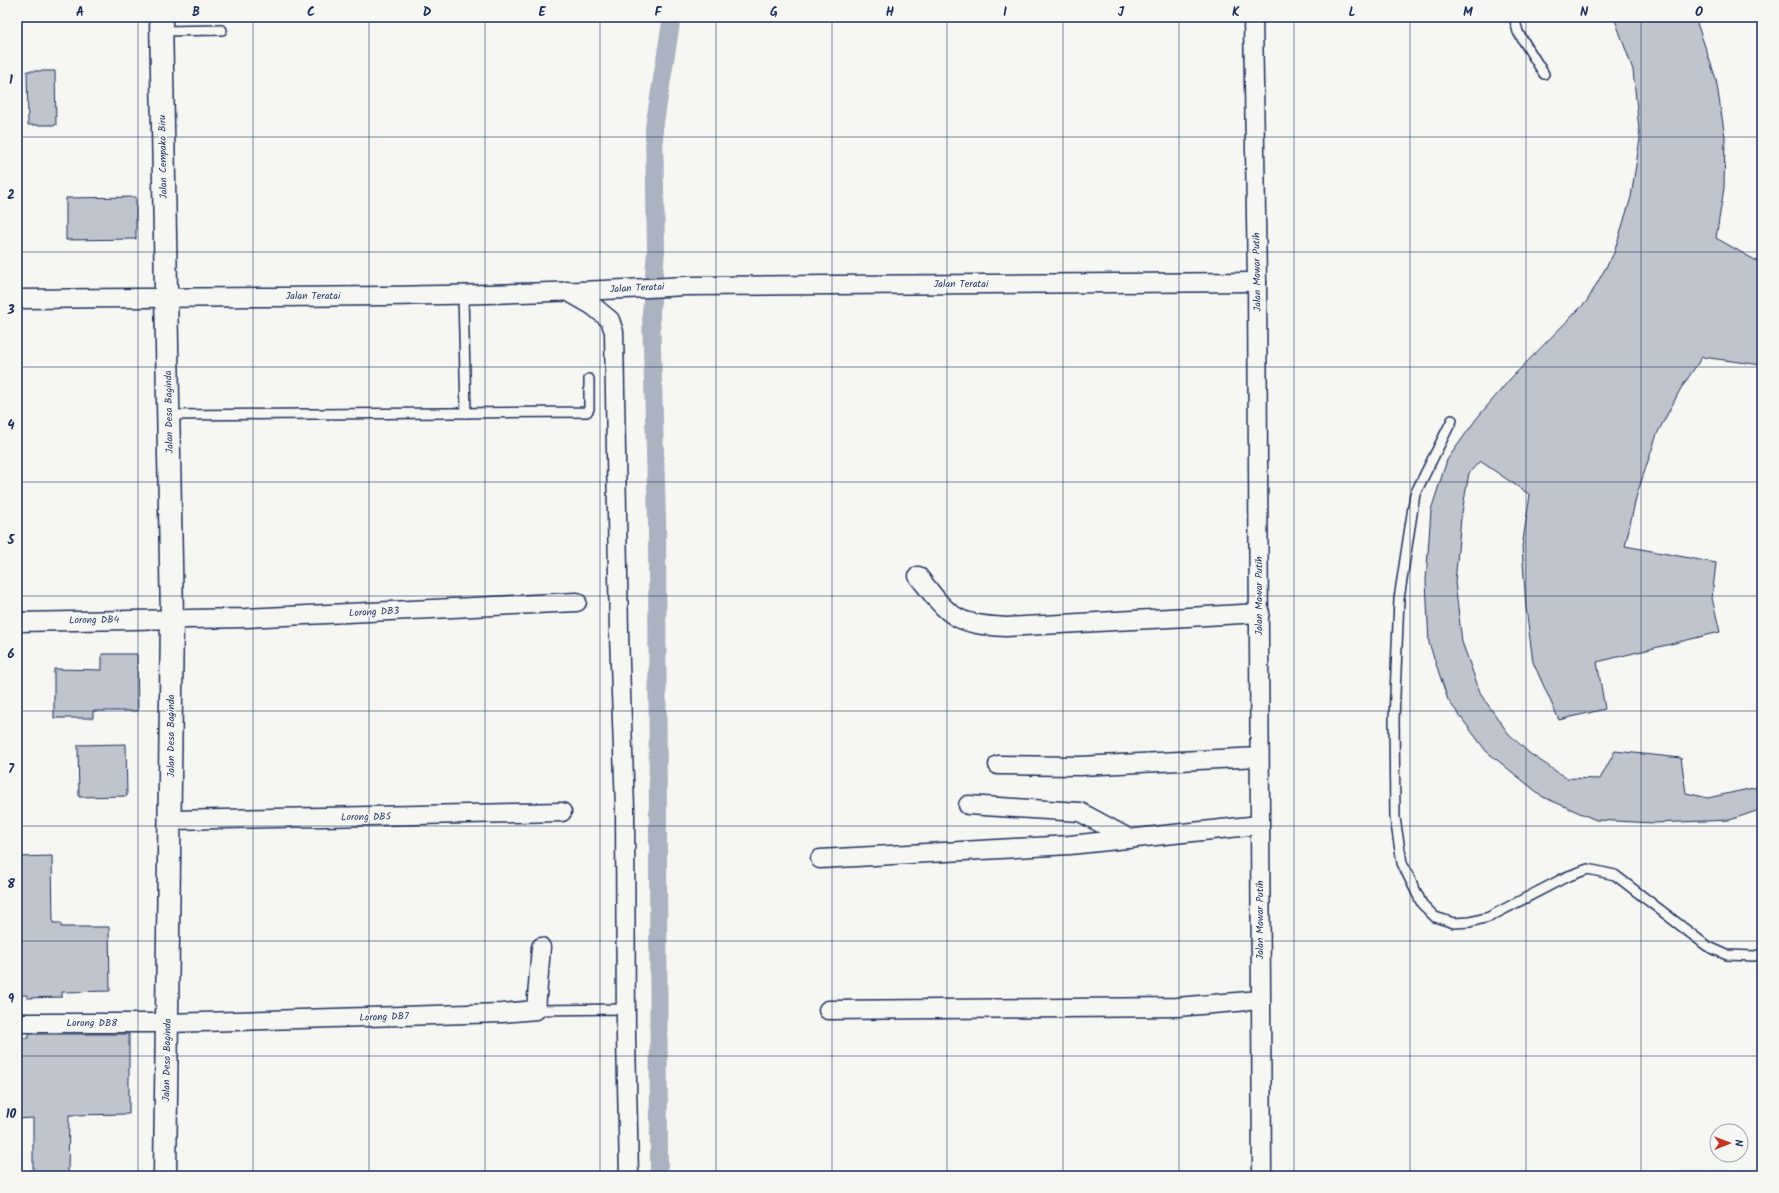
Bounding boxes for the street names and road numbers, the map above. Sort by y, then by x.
street label: Jalan Cempaka Biru [154,115,172,199]
street label: Jalan Mawar Putih [1248,232,1266,312]
street label: Jalan Teratai [934,276,989,292]
street label: Jalan Teratai [609,279,665,297]
street label: Jalan Teratai [286,288,341,304]
street label: Jalan Desa Baginda [160,370,178,454]
street label: Jalan Mawar Putih [1251,556,1267,636]
street label: Lorong DB3 [348,603,400,621]
street label: Lorong DB4 [69,612,120,628]
street label: Jalan Desa Baginda [163,694,179,777]
street label: Lorong DB5 [341,809,392,825]
street label: Jalan Mawar Putih [1252,880,1268,960]
street label: Lorong DB7 [359,1008,409,1026]
street label: Lorong DB8 [67,1015,118,1031]
street label: Jalan Desa Baginda [158,1018,176,1102]

